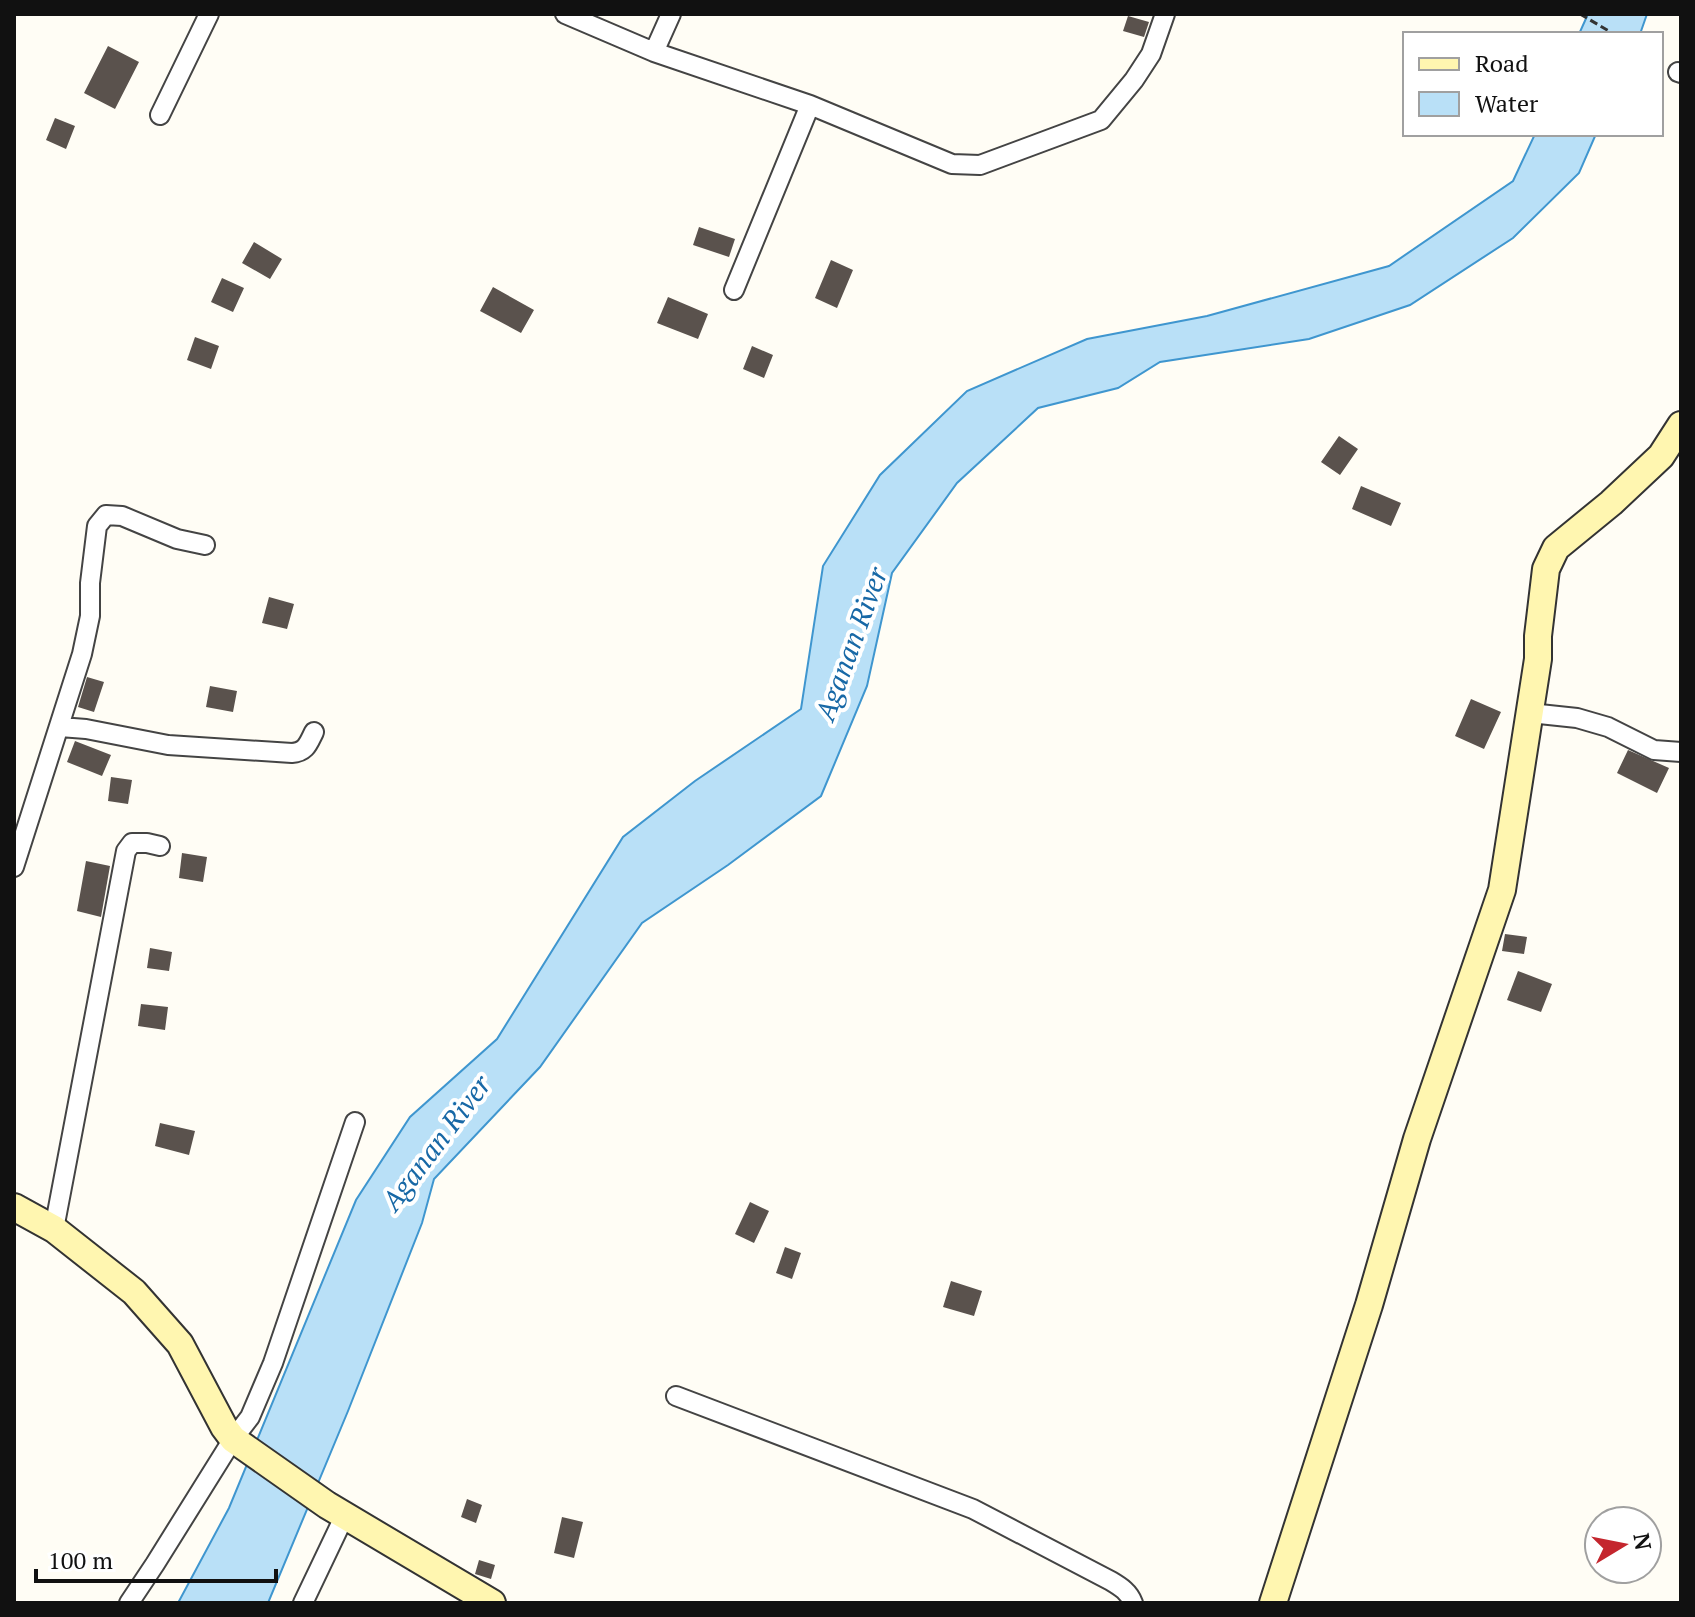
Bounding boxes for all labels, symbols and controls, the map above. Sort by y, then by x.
legend [1403,32,1663,136]
text: Road [1475,47,1529,79]
text: Water [1475,87,1539,119]
water label: Aganan River [805,561,896,727]
water label: Aganan River [371,1066,499,1220]
north arrow [1583,1505,1663,1585]
text: N [1627,1531,1659,1552]
scale bar [36,1533,276,1583]
text: 100 m [48,1544,113,1576]

